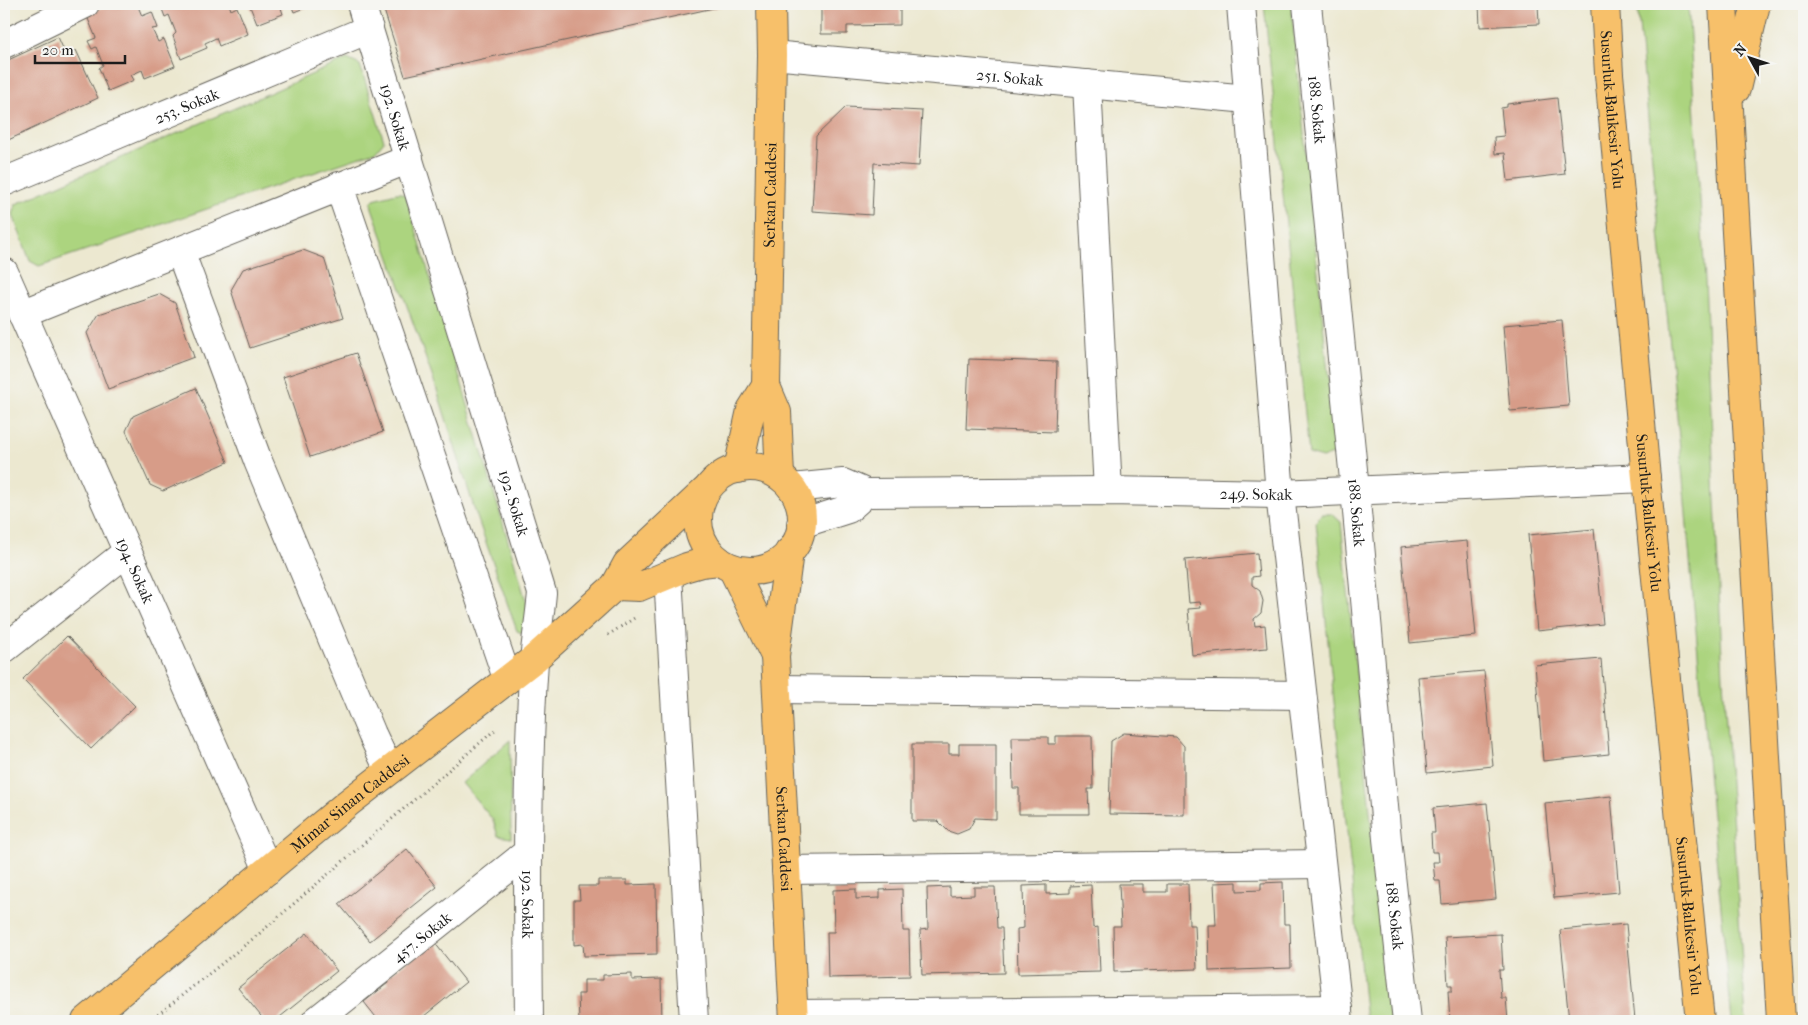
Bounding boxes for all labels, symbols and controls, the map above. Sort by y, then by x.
street label: Susurluk-Balıkesir Yolu [1597,30,1629,190]
scale bar [35,32,125,64]
north arrow [1726,32,1776,82]
text: N [1730,40,1751,59]
text: 20 m [42,41,74,59]
street label: 251. Sokak [975,65,1045,90]
street label: 188. Sokak [1304,75,1330,145]
street label: 192. Sokak [376,81,415,153]
street label: 253. Sokak [152,84,223,128]
street label: Serkan Caddesi [760,142,780,248]
street label: Susurluk-Balıkesir Yolu [1632,433,1666,593]
street label: 192. Sokak [495,467,533,540]
street label: 188. Sokak [1344,478,1369,548]
street label: 249. Sokak [1219,484,1293,504]
street label: 194. Sokak [112,534,158,607]
street label: Mimar Sinan Caddesi [287,750,413,857]
street label: Serkan Caddesi [772,786,796,892]
street label: Susurluk-Balıkesir Yolu [1672,836,1706,996]
street label: 192. Sokak [518,870,537,940]
street label: 188. Sokak [1382,881,1408,952]
street label: 457. Sokak [389,908,456,967]

